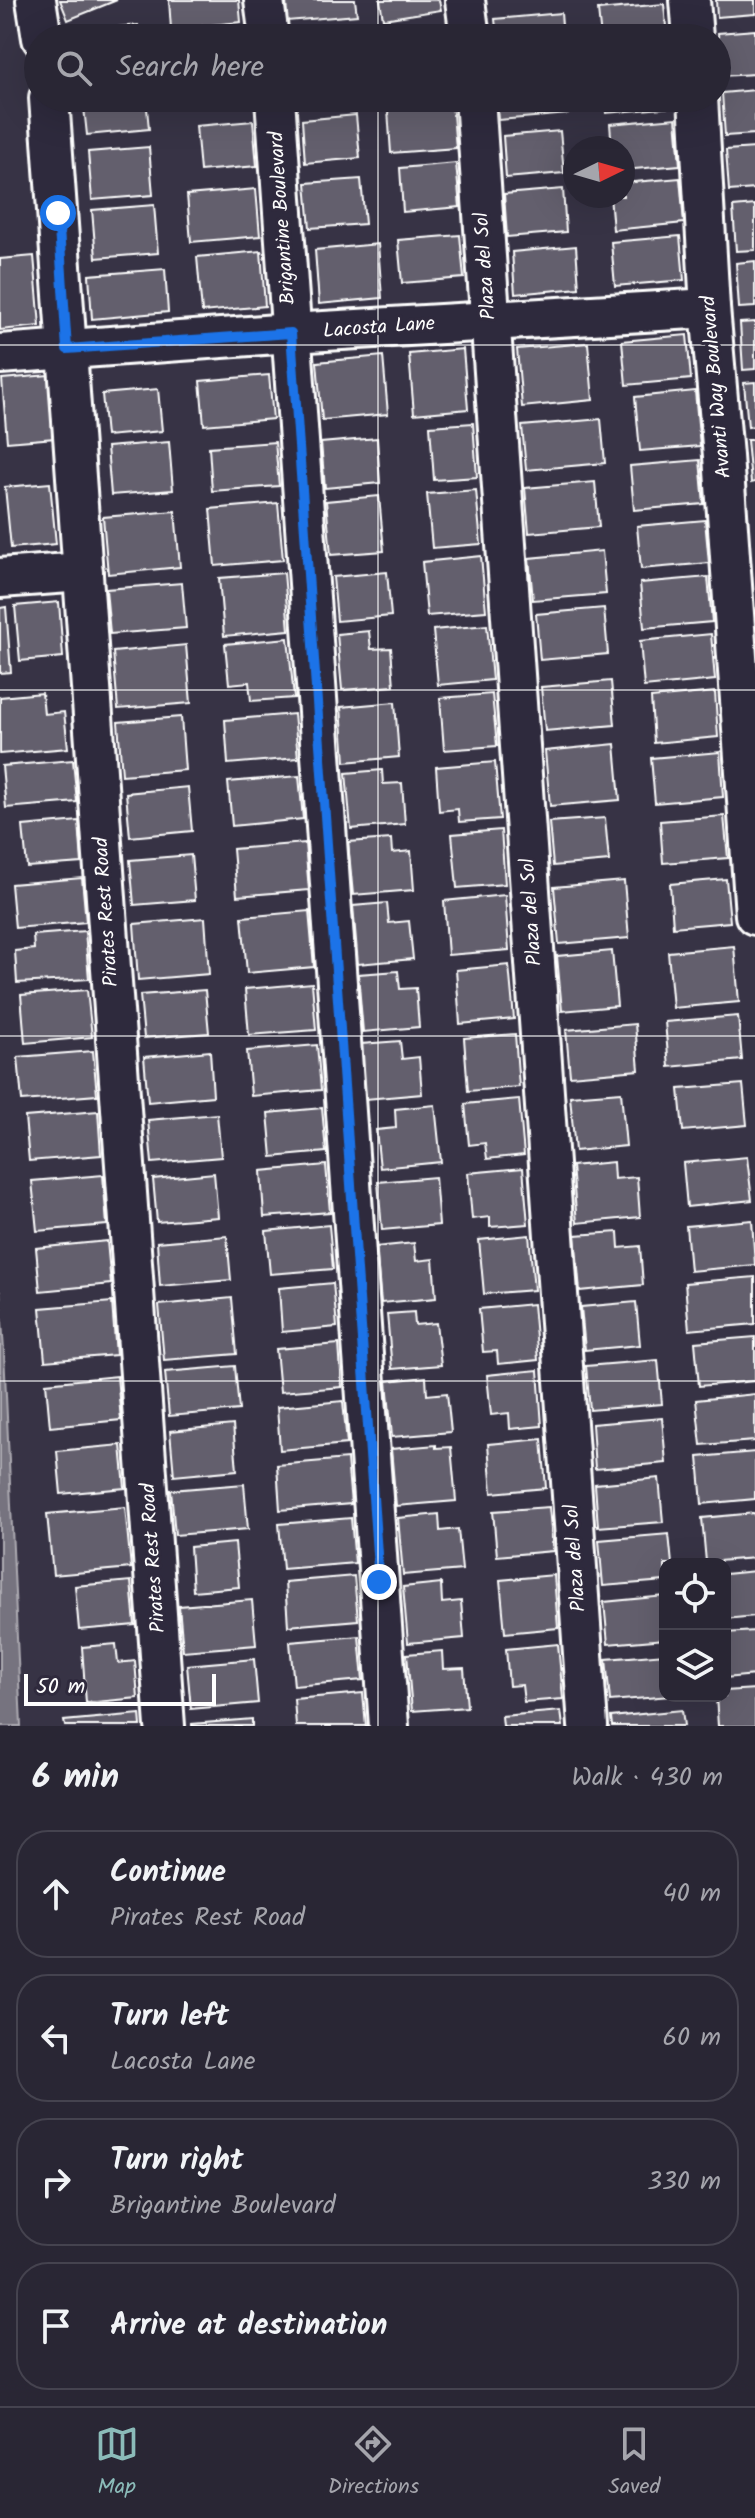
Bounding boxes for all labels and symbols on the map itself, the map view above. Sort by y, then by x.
street label: Brigantine Boulevard [261,129,305,306]
north arrow [563,136,635,208]
route start [40,195,76,231]
street label: Plaza del Sol [466,211,506,321]
street label: Avanti Way Boulevard [693,293,741,480]
street label: Lacosta Lane [322,308,436,348]
street label: Pirates Rest Road [86,835,128,988]
street label: Plaza del Sol [512,857,552,967]
street label: Pirates Rest Road [133,1481,175,1634]
street label: Plaza del Sol [556,1503,596,1613]
route end [361,1564,397,1600]
scale bar [24,1670,216,1706]

